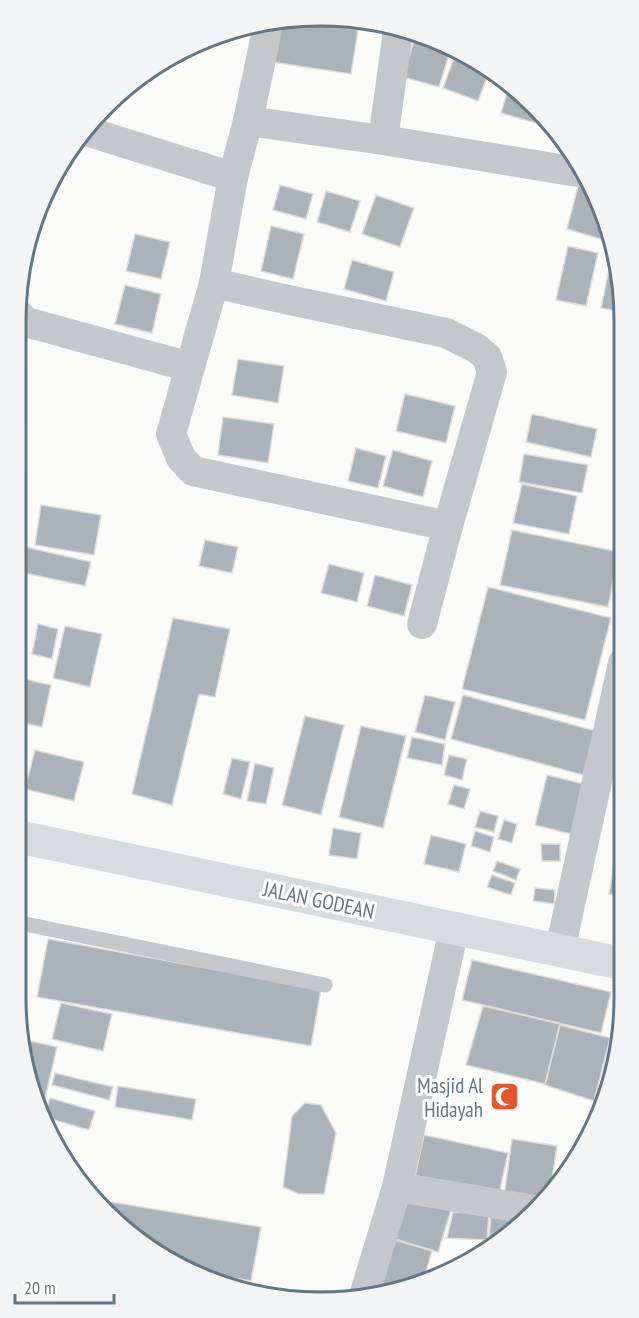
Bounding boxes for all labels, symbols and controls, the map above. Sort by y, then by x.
street label: JALAN GODEAN [260,875,377,925]
place label: Masjid Al Hidayah [417,1072,483,1123]
mosque icon: Masjid Al Hidayah [488,1081,520,1113]
scale bar [15,1267,114,1305]
text: 20 m [24,1276,56,1299]

